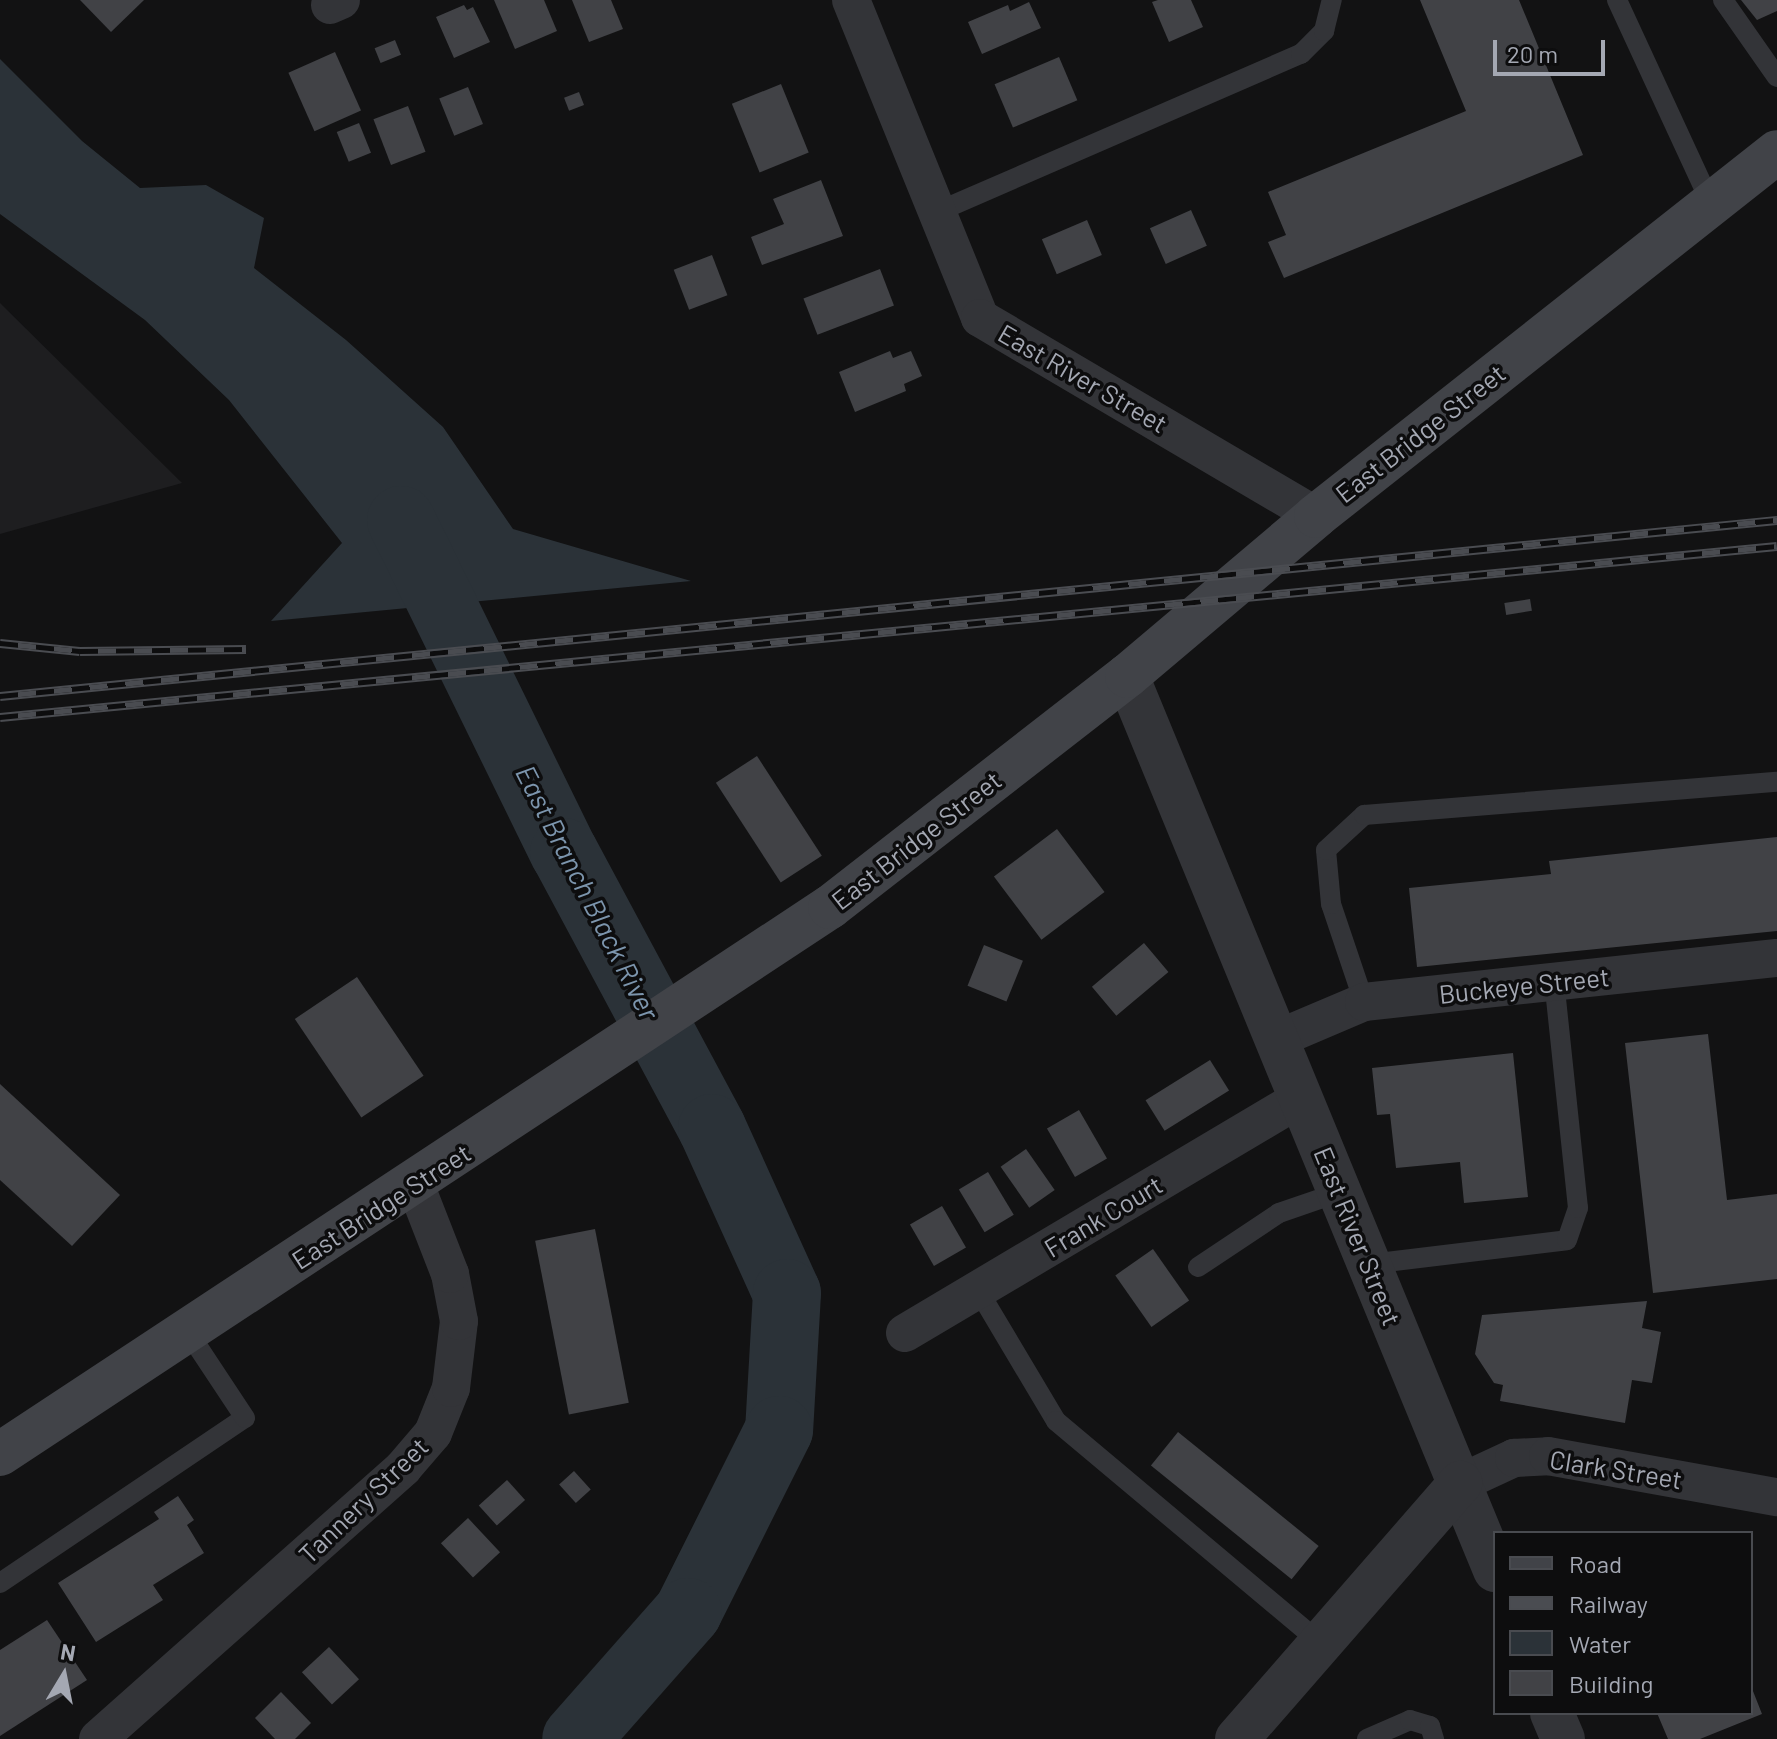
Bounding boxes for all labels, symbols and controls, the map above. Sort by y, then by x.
scale bar [1497,24,1609,74]
text: 20 m [1507,39,1558,68]
street label: East River Street [993,317,1173,439]
street label: East Bridge Street [1329,357,1511,509]
water label: East Branch Black River [509,759,667,1025]
street label: East Bridge Street [825,764,1007,916]
street label: Buckeye Street [1437,961,1611,1009]
street label: East Bridge Street [286,1137,476,1275]
street label: East River Street [1308,1142,1408,1330]
street label: Frank Court [1038,1169,1168,1263]
street label: Tannery Street [292,1431,434,1569]
street label: Clark Street [1548,1443,1684,1495]
legend [1493,1531,1753,1715]
text: Road [1569,1549,1622,1578]
text: Railway [1569,1589,1648,1618]
text: Water [1569,1629,1631,1658]
north arrow [24,1635,104,1715]
text: N [59,1637,78,1665]
text: Building [1569,1669,1653,1698]

